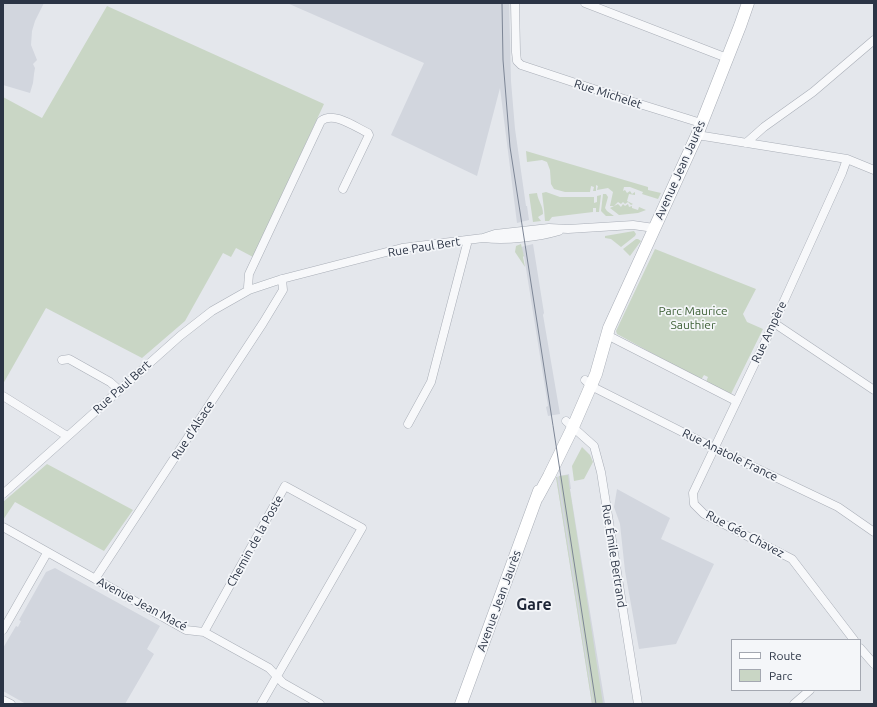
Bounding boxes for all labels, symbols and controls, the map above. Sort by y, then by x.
street label: Rue Michelet [572,76,644,112]
street label: Avenue Jean Jaurès [652,118,708,222]
street label: Rue Paul Bert [387,234,461,260]
street label: Rue Ampère [748,299,790,365]
park label: Parc Maurice Sauthier [658,304,728,332]
street label: Rue Paul Bert [90,357,154,417]
street label: Rue d'Alsace [169,398,217,462]
street label: Rue Anatole France [680,426,780,484]
street label: Chemin de la Poste [224,493,286,589]
street label: Rue Émile Bertrand [599,503,629,609]
street label: Rue Géo Chavez [703,507,787,561]
street label: Avenue Jean Jaurès [474,548,524,654]
street label: Avenue Jean Macé [94,574,190,634]
district label: Gare [516,595,552,615]
legend [731,639,861,691]
text: Route [769,649,802,662]
text: Parc [769,669,792,682]

